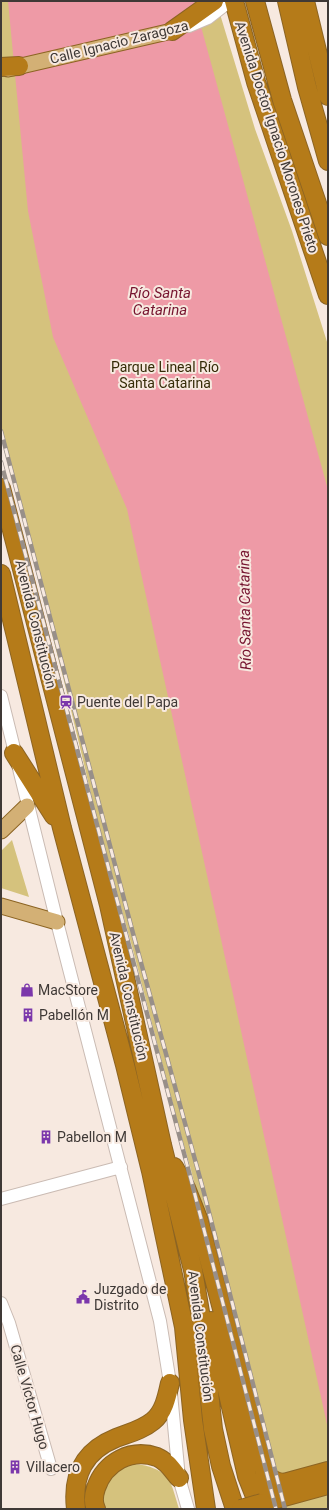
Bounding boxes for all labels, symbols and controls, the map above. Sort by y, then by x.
street label: Calle Ignacio Zaragoza [48,17,190,67]
street label: Avenida Doctor Ignacio Morones Prieto [232,19,322,255]
water label: Río Santa Catarina [129,284,191,319]
park label: Parque Lineal Río Santa Catarina [111,359,219,391]
water label: Río Santa Catarina [235,550,255,670]
street label: Avenida Constitución [12,558,60,690]
station icon: Puente del Papa [58,694,74,710]
place label: Puente del Papa [77,694,178,710]
street label: Avenida Constitución [106,930,152,1062]
shop icon: MacStore [19,982,35,998]
place label: MacStore [38,982,98,998]
building icon: Pabellón M [20,1007,36,1023]
place label: Pabellón M [39,1007,109,1023]
building icon: Pabellon M [38,1129,54,1145]
place label: Pabellon M [57,1129,127,1145]
street label: Avenida Constitución [185,1270,217,1402]
place label: Juzgado de Distrito [94,1281,166,1313]
public building icon: Juzgado de Distrito [75,1289,91,1305]
street label: Calle Víctor Hugo [7,1343,53,1451]
building icon: Villacero [7,1459,23,1475]
place label: Villacero [26,1459,80,1475]

